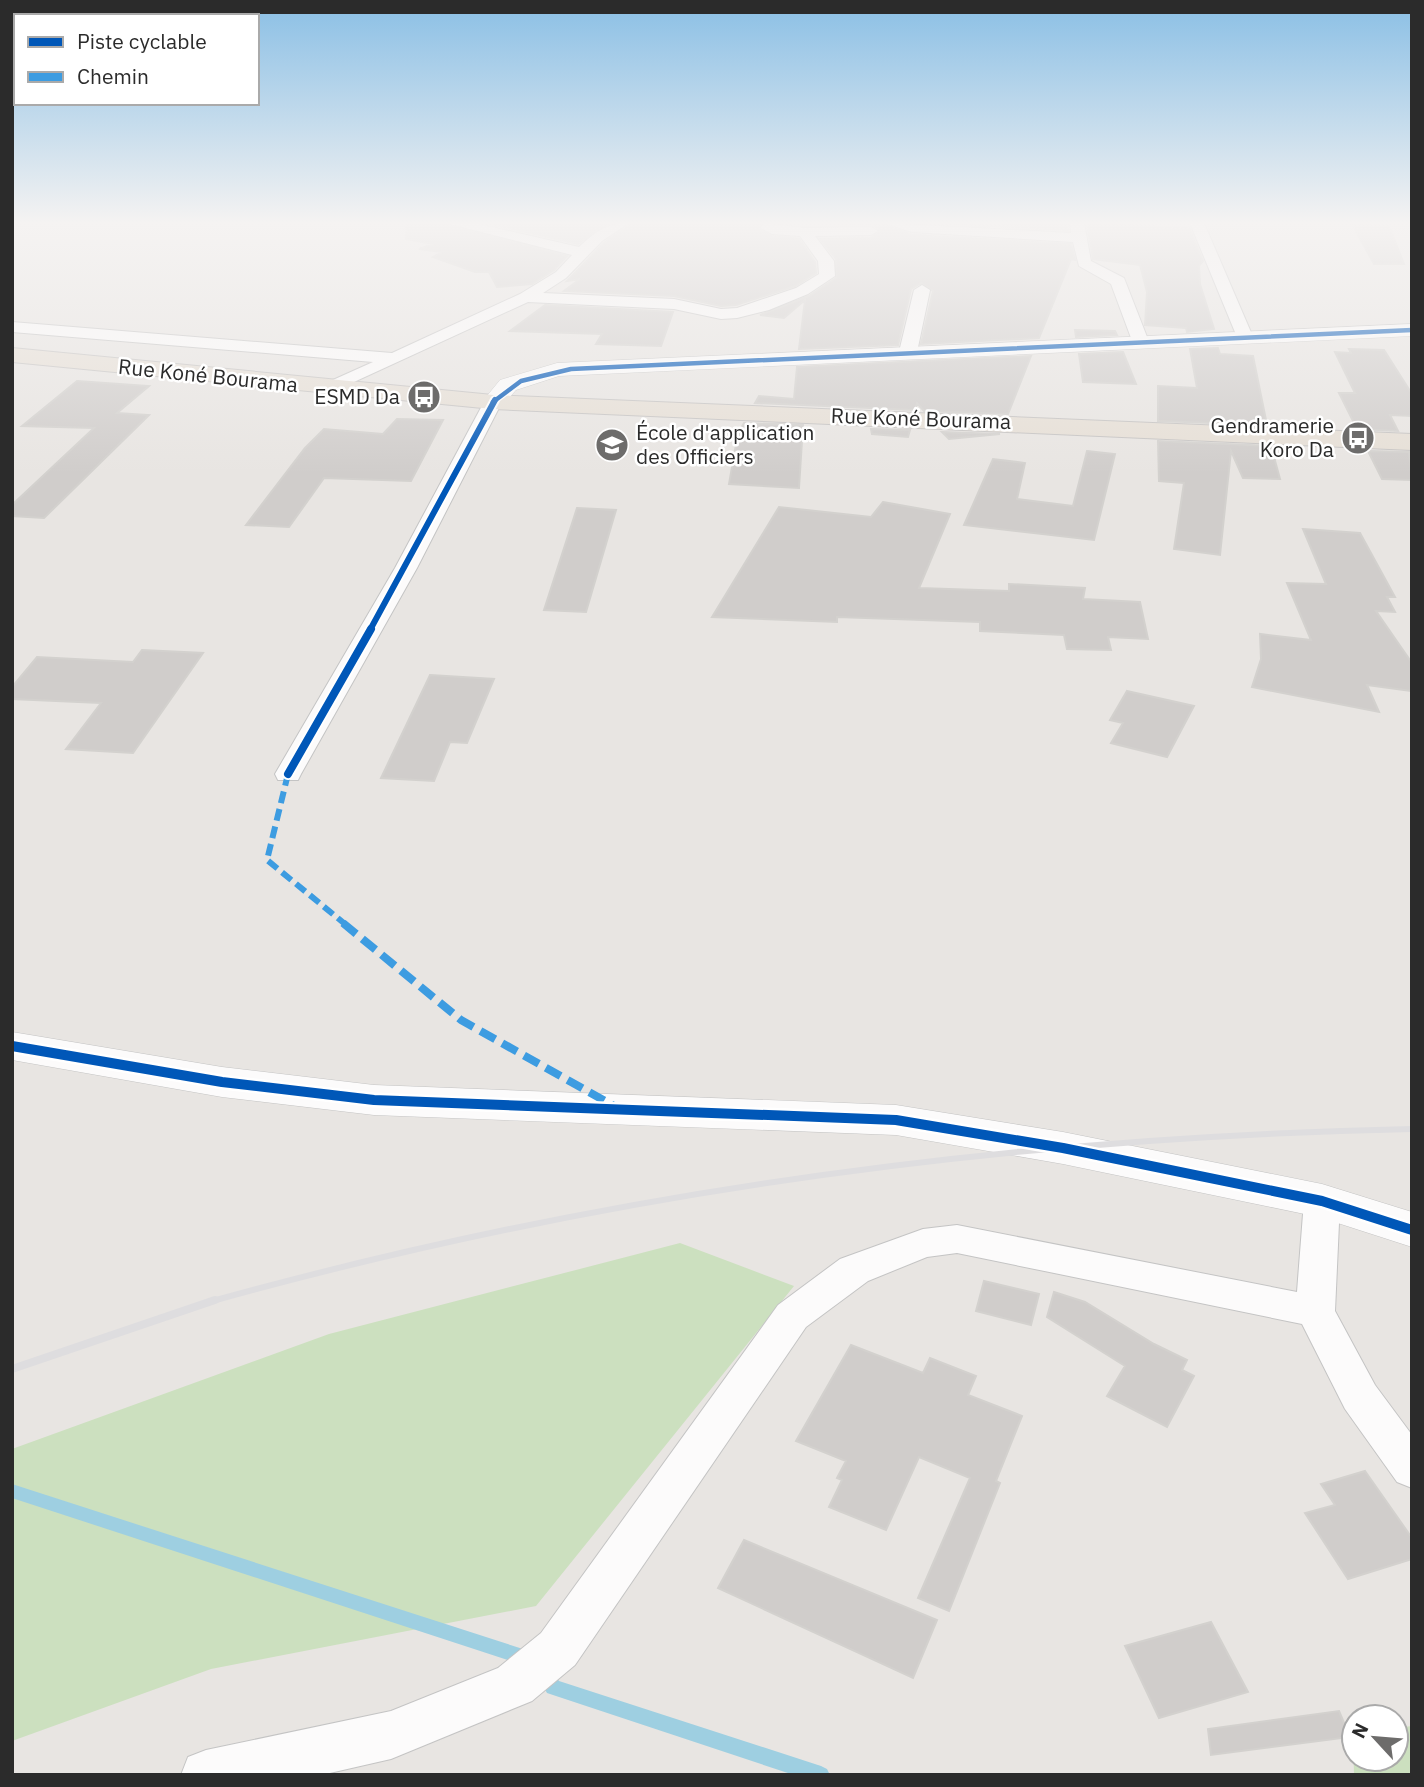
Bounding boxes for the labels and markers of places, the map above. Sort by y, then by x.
bus stop icon: ESMD Da [405,378,443,416]
place label: ESMD Da [314,382,400,410]
place label: Gendramerie Koro Da [1211,411,1334,463]
place label: École d'application des Officiers [636,418,814,470]
bus stop icon: Gendramerie Koro Da [1339,419,1377,457]
school or university icon: École d'application des Officiers [593,426,631,464]

